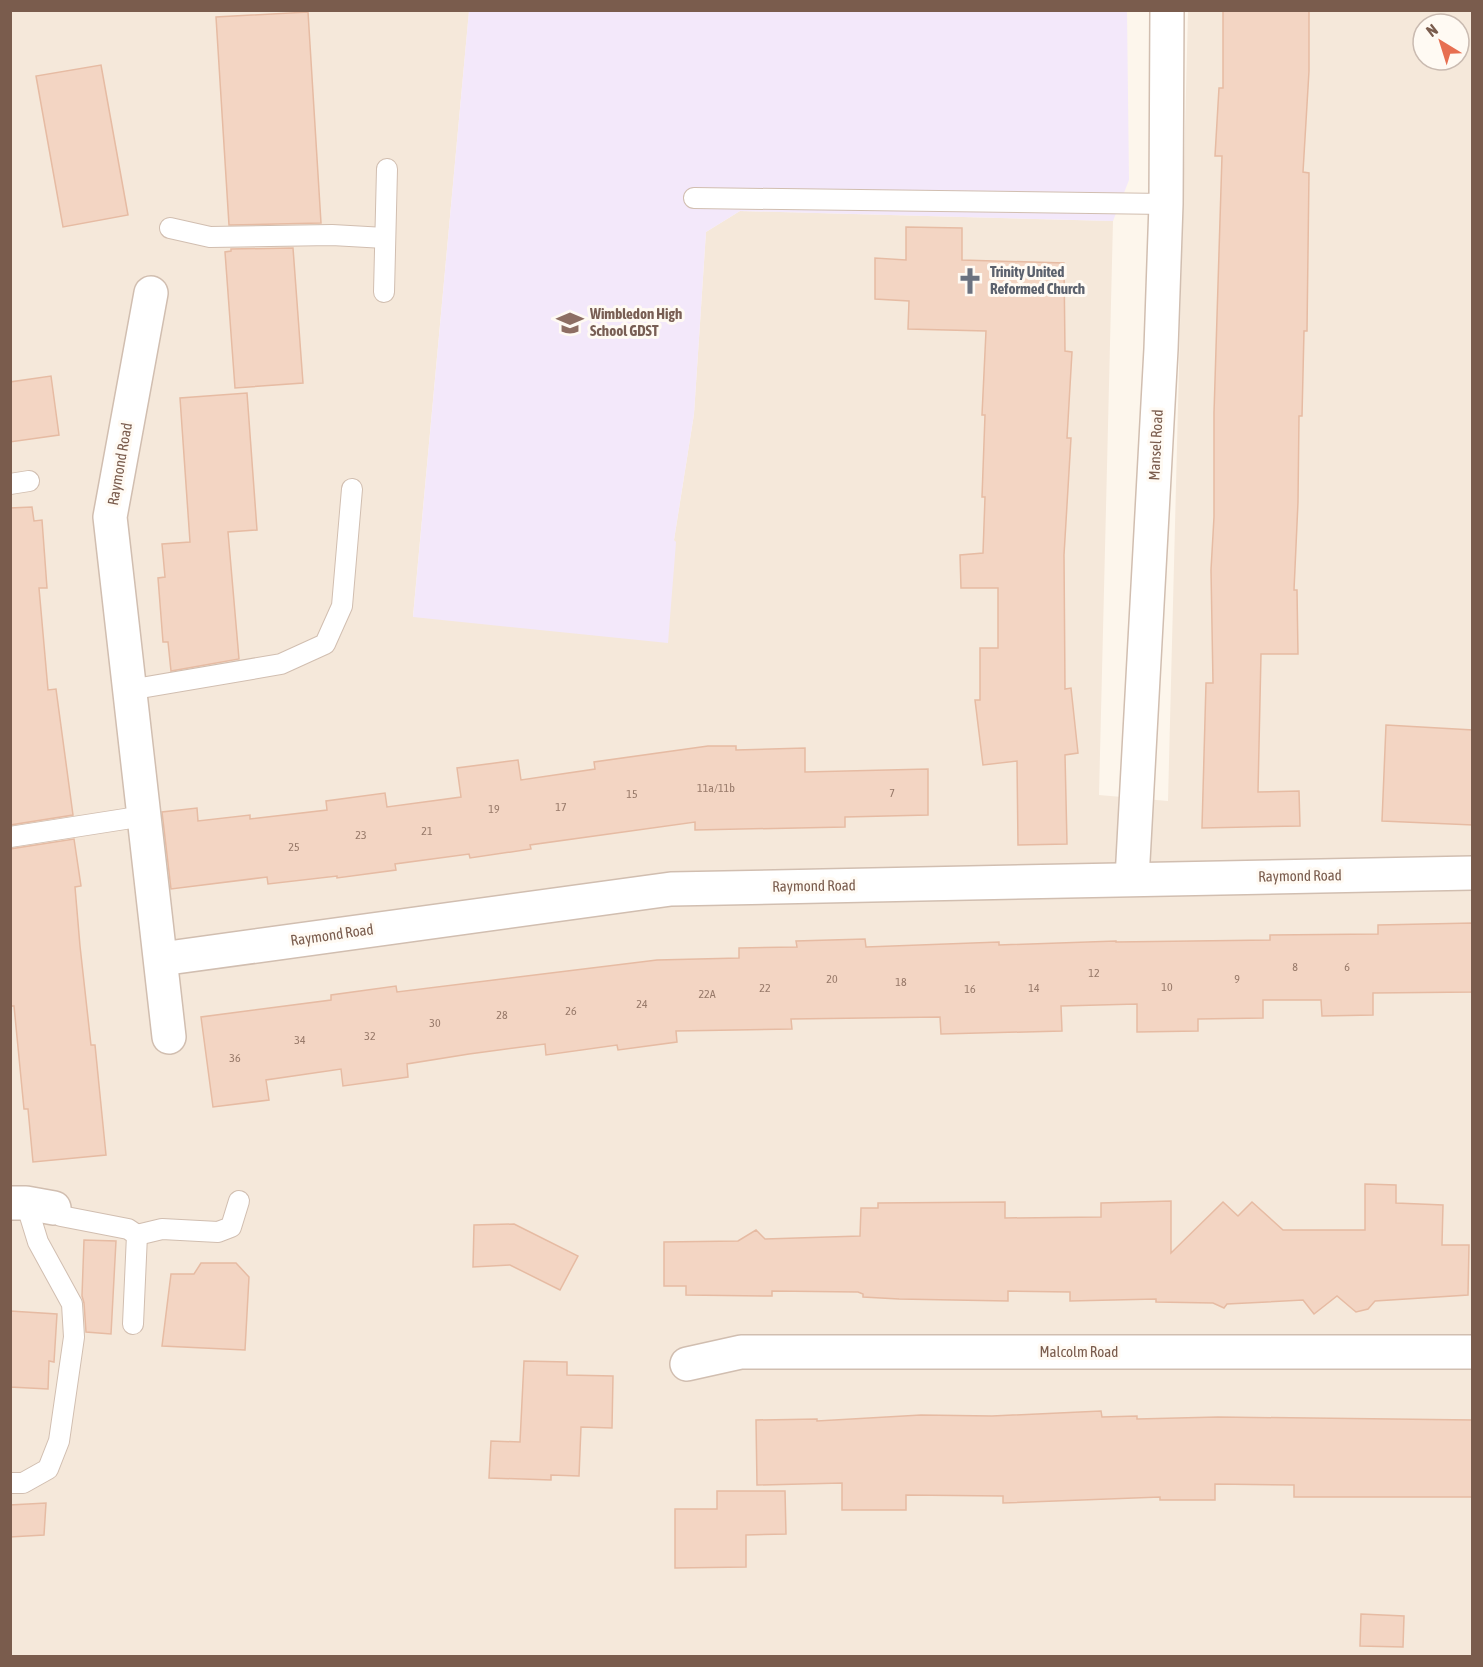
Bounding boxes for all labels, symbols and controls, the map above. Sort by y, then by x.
north arrow [1411,12,1471,72]
text: N [1422,20,1441,40]
place label: Trinity United Reformed Church [990,263,1085,297]
church icon: Trinity United Reformed Church [955,266,985,296]
place label: Wimbledon High School GDST [589,305,682,339]
school or university icon: Wimbledon High School GDST [555,308,585,338]
street label: Mansel Road [1145,409,1166,481]
street label: Raymond Road [104,421,135,507]
house number: 11a/11b [697,781,735,795]
house number: 7 [889,786,895,800]
house number: 15 [626,787,638,801]
house number: 17 [555,800,567,814]
house number: 19 [488,802,500,816]
house number: 21 [421,824,433,838]
house number: 23 [355,828,367,842]
house number: 25 [288,840,300,854]
street label: Raymond Road [1258,866,1342,885]
street label: Raymond Road [772,876,856,895]
street label: Raymond Road [289,920,375,949]
house number: 8 [1292,960,1298,974]
house number: 6 [1344,960,1350,974]
house number: 12 [1088,966,1100,980]
house number: 20 [826,972,838,986]
house number: 9 [1234,972,1240,986]
house number: 18 [895,975,907,989]
house number: 10 [1161,980,1173,994]
house number: 22 [759,981,771,995]
house number: 14 [1028,981,1040,995]
house number: 16 [964,982,976,996]
house number: 22A [698,987,716,1001]
house number: 24 [636,997,648,1011]
house number: 26 [565,1004,577,1018]
house number: 28 [496,1008,508,1022]
house number: 30 [429,1016,441,1030]
house number: 32 [364,1029,376,1043]
house number: 34 [294,1033,306,1047]
house number: 36 [229,1051,241,1065]
street label: Malcolm Road [1040,1343,1118,1360]

